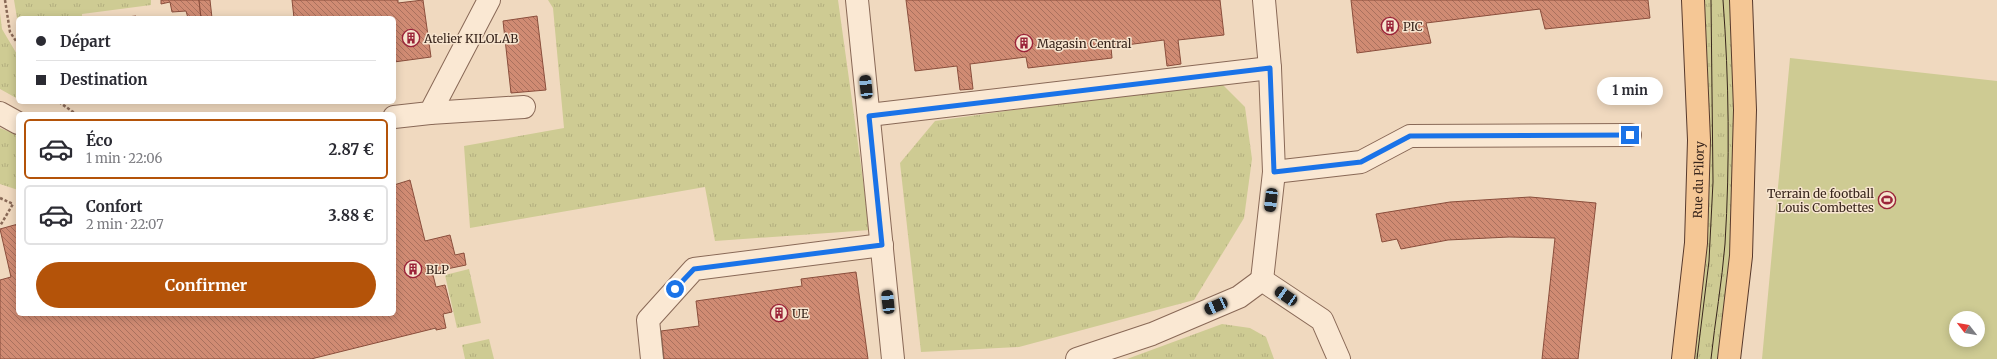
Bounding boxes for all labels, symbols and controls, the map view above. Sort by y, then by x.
building icon: PIC [1380,16,1400,36]
place label: PIC [1403,19,1423,34]
building icon: Atelier KILOLAB [401,28,421,48]
place label: Atelier KILOLAB [423,31,518,46]
text: Départ [60,32,111,51]
building icon: Magasin Central [1014,33,1034,53]
place label: Magasin Central [1037,36,1132,51]
text: Destination [60,70,147,89]
car [859,74,873,100]
callout: 1 min [1597,77,1663,105]
text: 1 min [1612,82,1648,99]
route end [1621,126,1639,144]
icon: car [38,131,74,167]
text: Éco [86,131,112,150]
text: 2.87 € [328,140,374,159]
street label: Rue du Pilory [1689,141,1706,219]
text: 1 min · 22:06 [86,150,162,167]
place label: Terrain de football Louis Combettes [1767,186,1874,215]
car [1264,187,1278,213]
sports icon: Terrain de football Louis Combettes [1877,190,1897,210]
icon: car [38,197,74,233]
text: Confort [86,197,143,216]
text: 3.88 € [328,206,374,225]
text: 2 min · 22:07 [86,216,164,233]
building icon: BLP [403,259,423,279]
button: Confirmer [36,262,376,308]
place label: BLP [426,262,449,277]
route start [666,280,684,298]
car [1273,284,1299,308]
car [881,289,895,315]
car [1203,296,1229,316]
building icon: UE [769,303,789,323]
place label: UE [792,306,809,321]
north arrow [1949,311,1985,347]
map controls [1949,311,1985,347]

